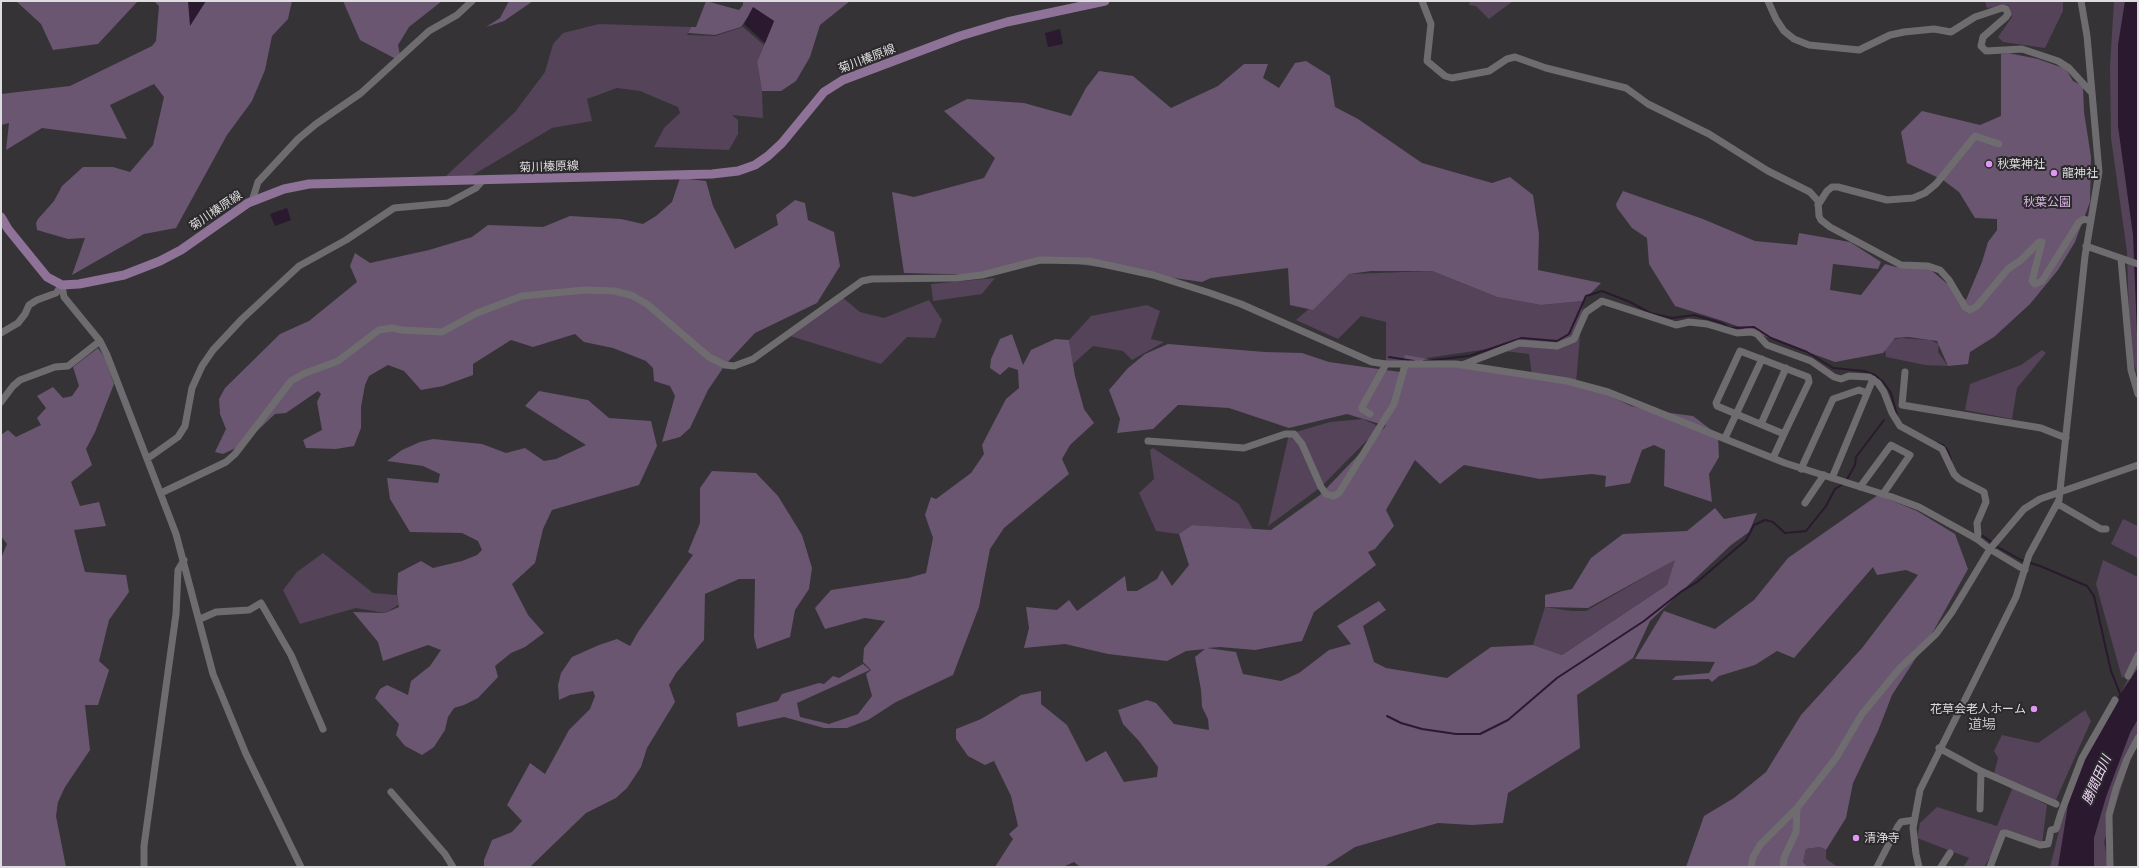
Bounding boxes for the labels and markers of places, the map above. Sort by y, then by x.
place label: 秋葉神社 [1997,157,2045,171]
marker: 秋葉神社 [1984,159,1994,169]
place label: 龍神社 [2062,166,2098,180]
marker: 龍神社 [2049,168,2059,178]
place label: 花草会老人ホーム [1930,702,2026,716]
marker: 花草会老人ホーム [2029,704,2039,714]
place label: 清浄寺 [1864,831,1900,845]
marker: 清浄寺 [1851,833,1861,843]

